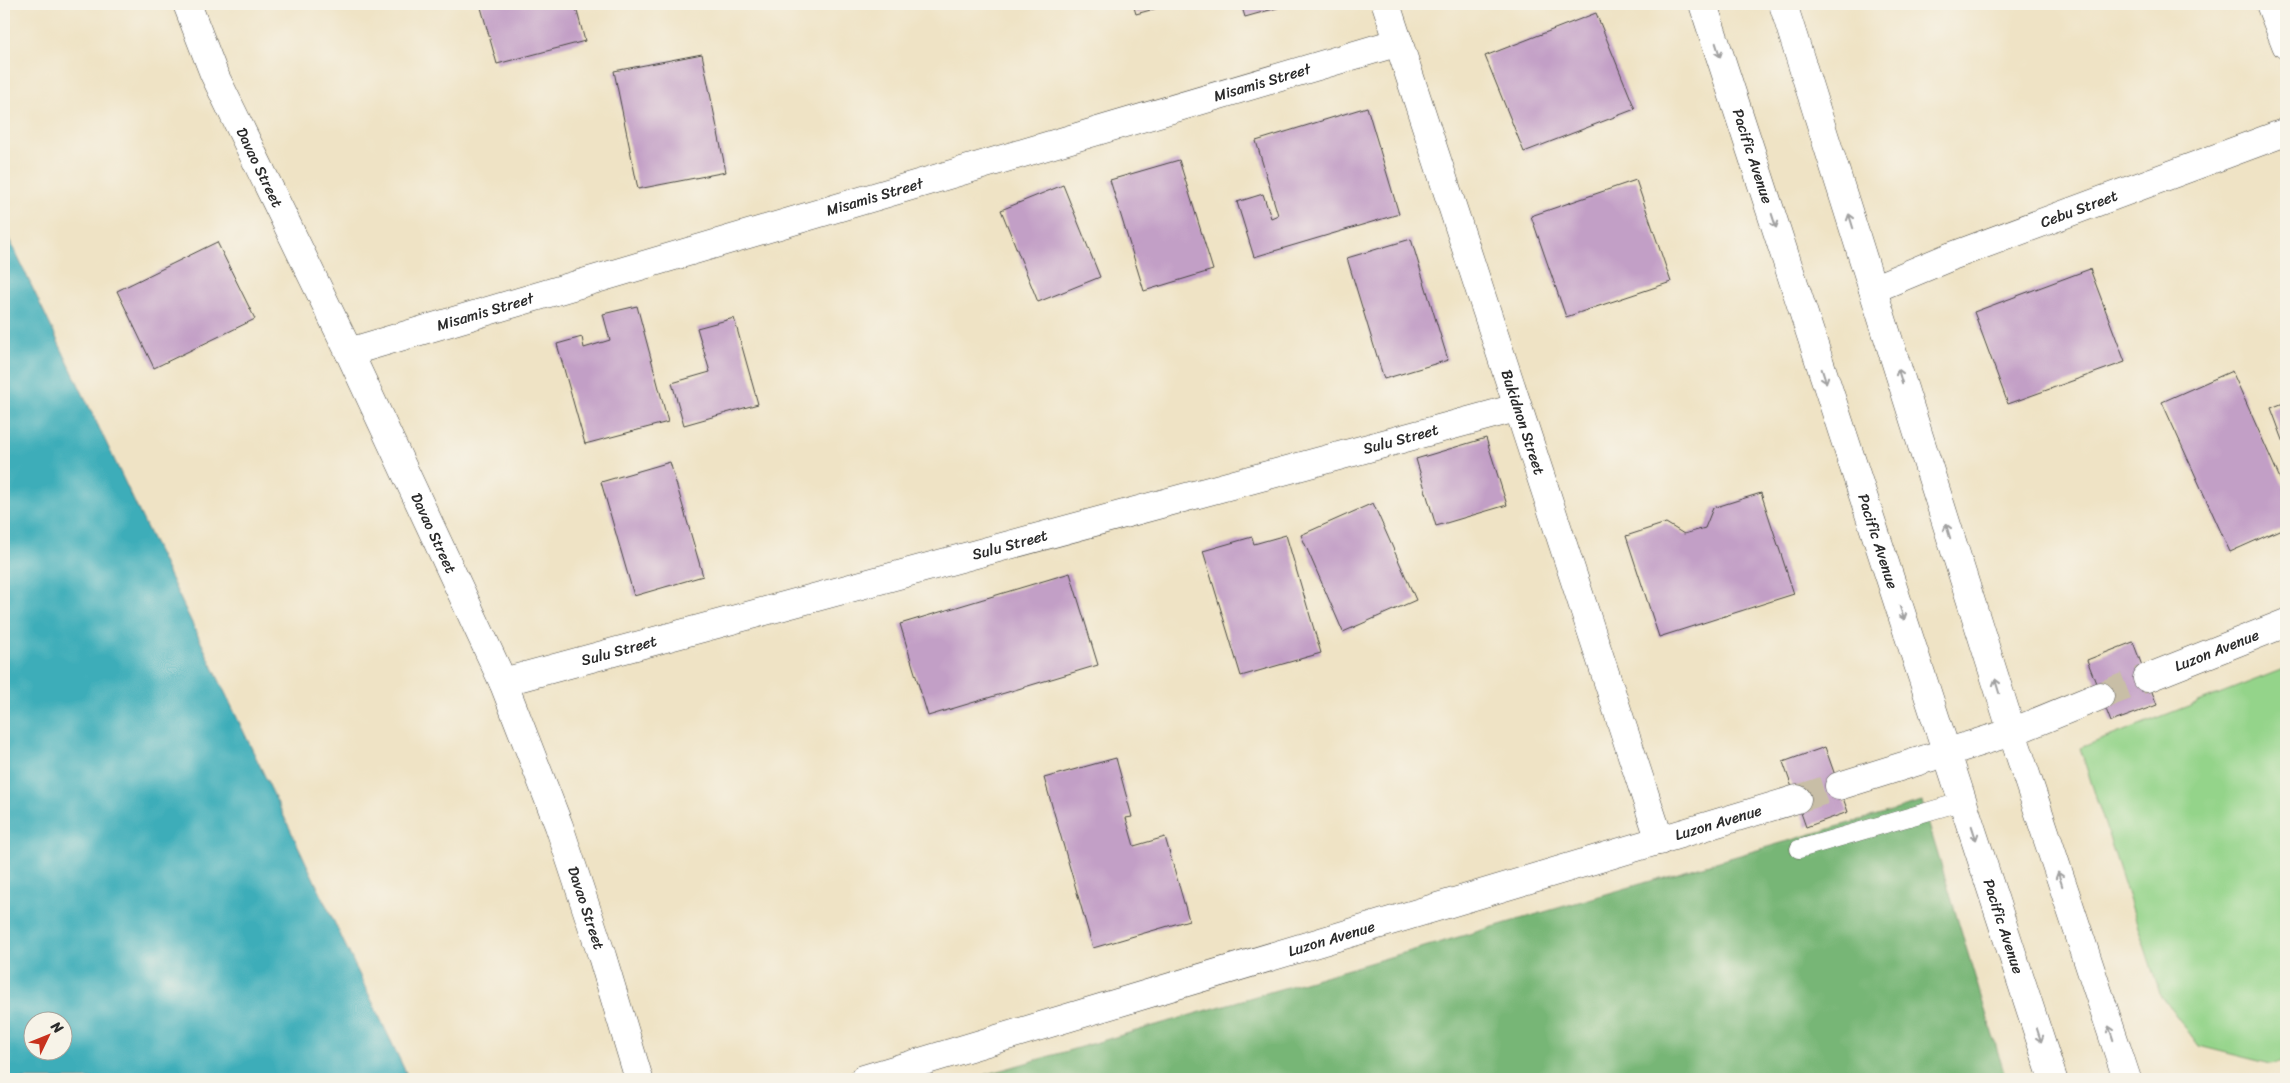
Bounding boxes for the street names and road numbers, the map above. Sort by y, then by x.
street label: Misamis Street [1210,56,1315,109]
street label: Pacific Avenue [1725,105,1780,207]
street label: Davao Street [229,123,290,213]
street label: Misamis Street [823,170,927,223]
street label: Cebu Street [2036,182,2122,235]
street label: Misamis Street [433,285,538,338]
street label: Bukidnon Street [1494,366,1552,479]
street label: Sulu Street [1360,416,1442,462]
street label: Davao Street [403,488,464,578]
street label: Pacific Avenue [1850,490,1906,592]
street label: Sulu Street [969,522,1051,568]
street label: Luzon Avenue [2170,622,2263,679]
street label: Sulu Street [578,628,660,673]
street label: Luzon Avenue [1672,797,1765,848]
street label: Davao Street [560,863,612,953]
street label: Pacific Avenue [1976,875,2031,978]
street label: Luzon Avenue [1285,913,1378,964]

